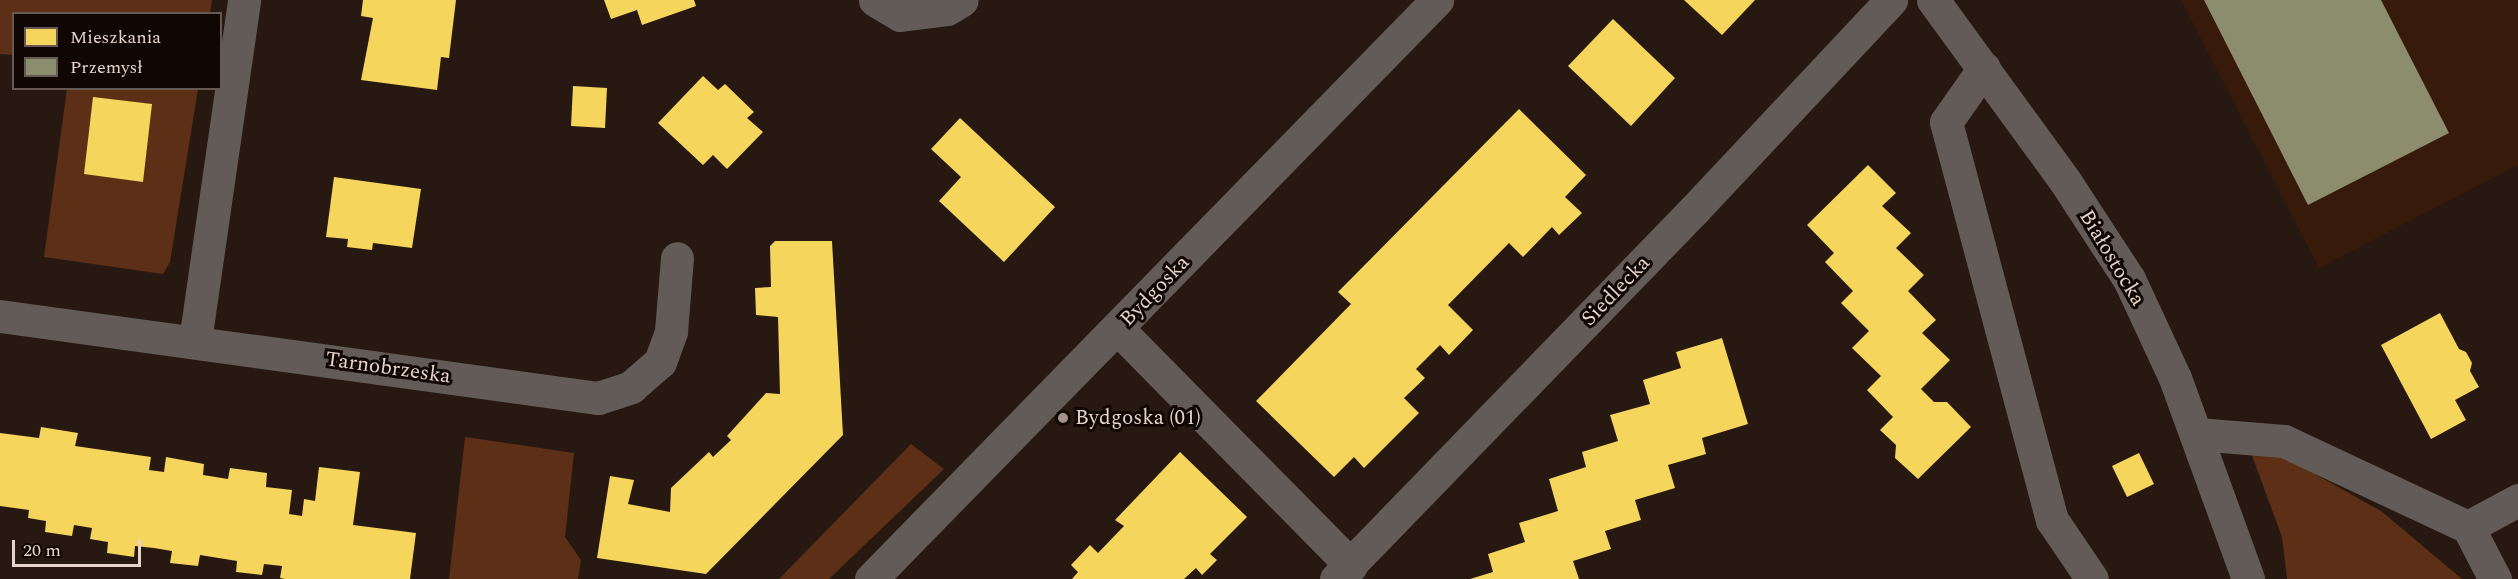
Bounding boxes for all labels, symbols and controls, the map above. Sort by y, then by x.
legend [12,12,222,90]
text: Mieszkania [70,24,161,51]
text: Przemysł [70,54,143,81]
street label: Białostocka [2074,205,2150,311]
street label: Bydgoska [1115,250,1195,332]
street label: Siedlecka [1576,251,1656,331]
street label: Tarnobrzeska [324,347,452,389]
place label: Bydgoska (01) [1075,405,1201,431]
marker: Bydgoska (01) [1056,411,1070,425]
scale bar [15,528,144,566]
text: 20 m [23,537,61,564]

